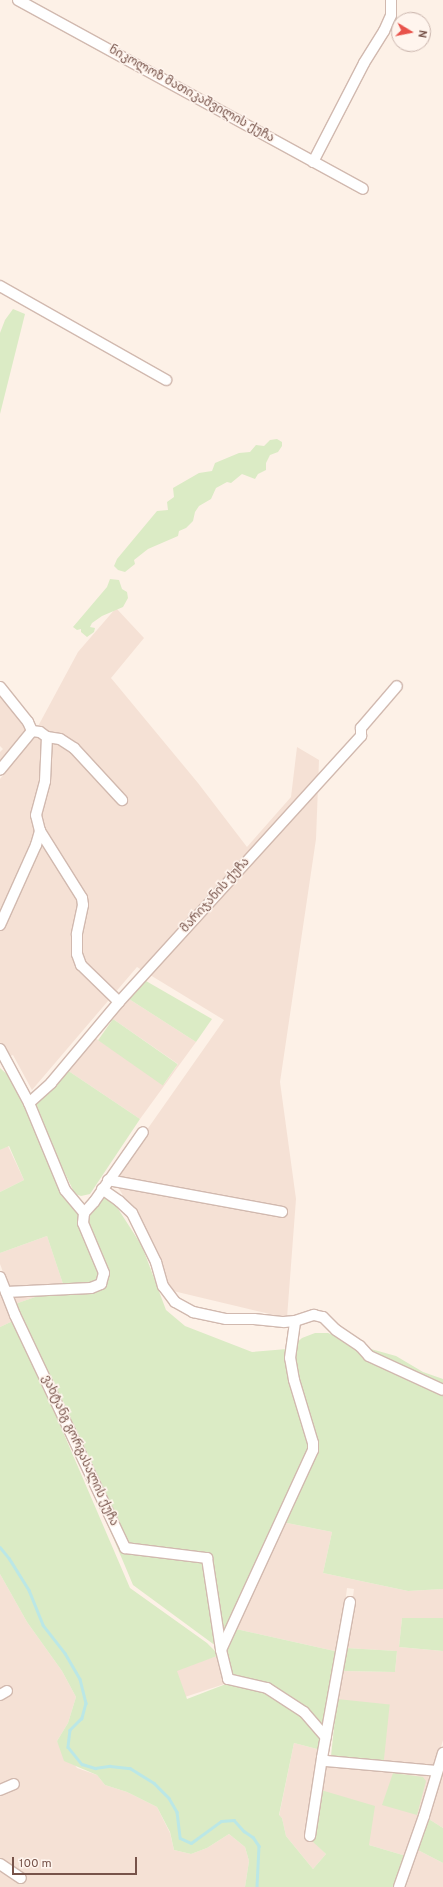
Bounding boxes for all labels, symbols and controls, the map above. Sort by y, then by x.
north arrow [391,12,431,52]
text: N [414,29,429,39]
street label: ნიკოლოზ მათიკაშვილის ქუჩა [106,43,276,147]
street label: მარიჯანის ქუჩა [179,856,253,936]
street label: ვახტანგ გორგასალის ქუჩა [38,1373,120,1529]
scale bar [14,1849,139,1875]
text: 100 m [19,1856,52,1872]

